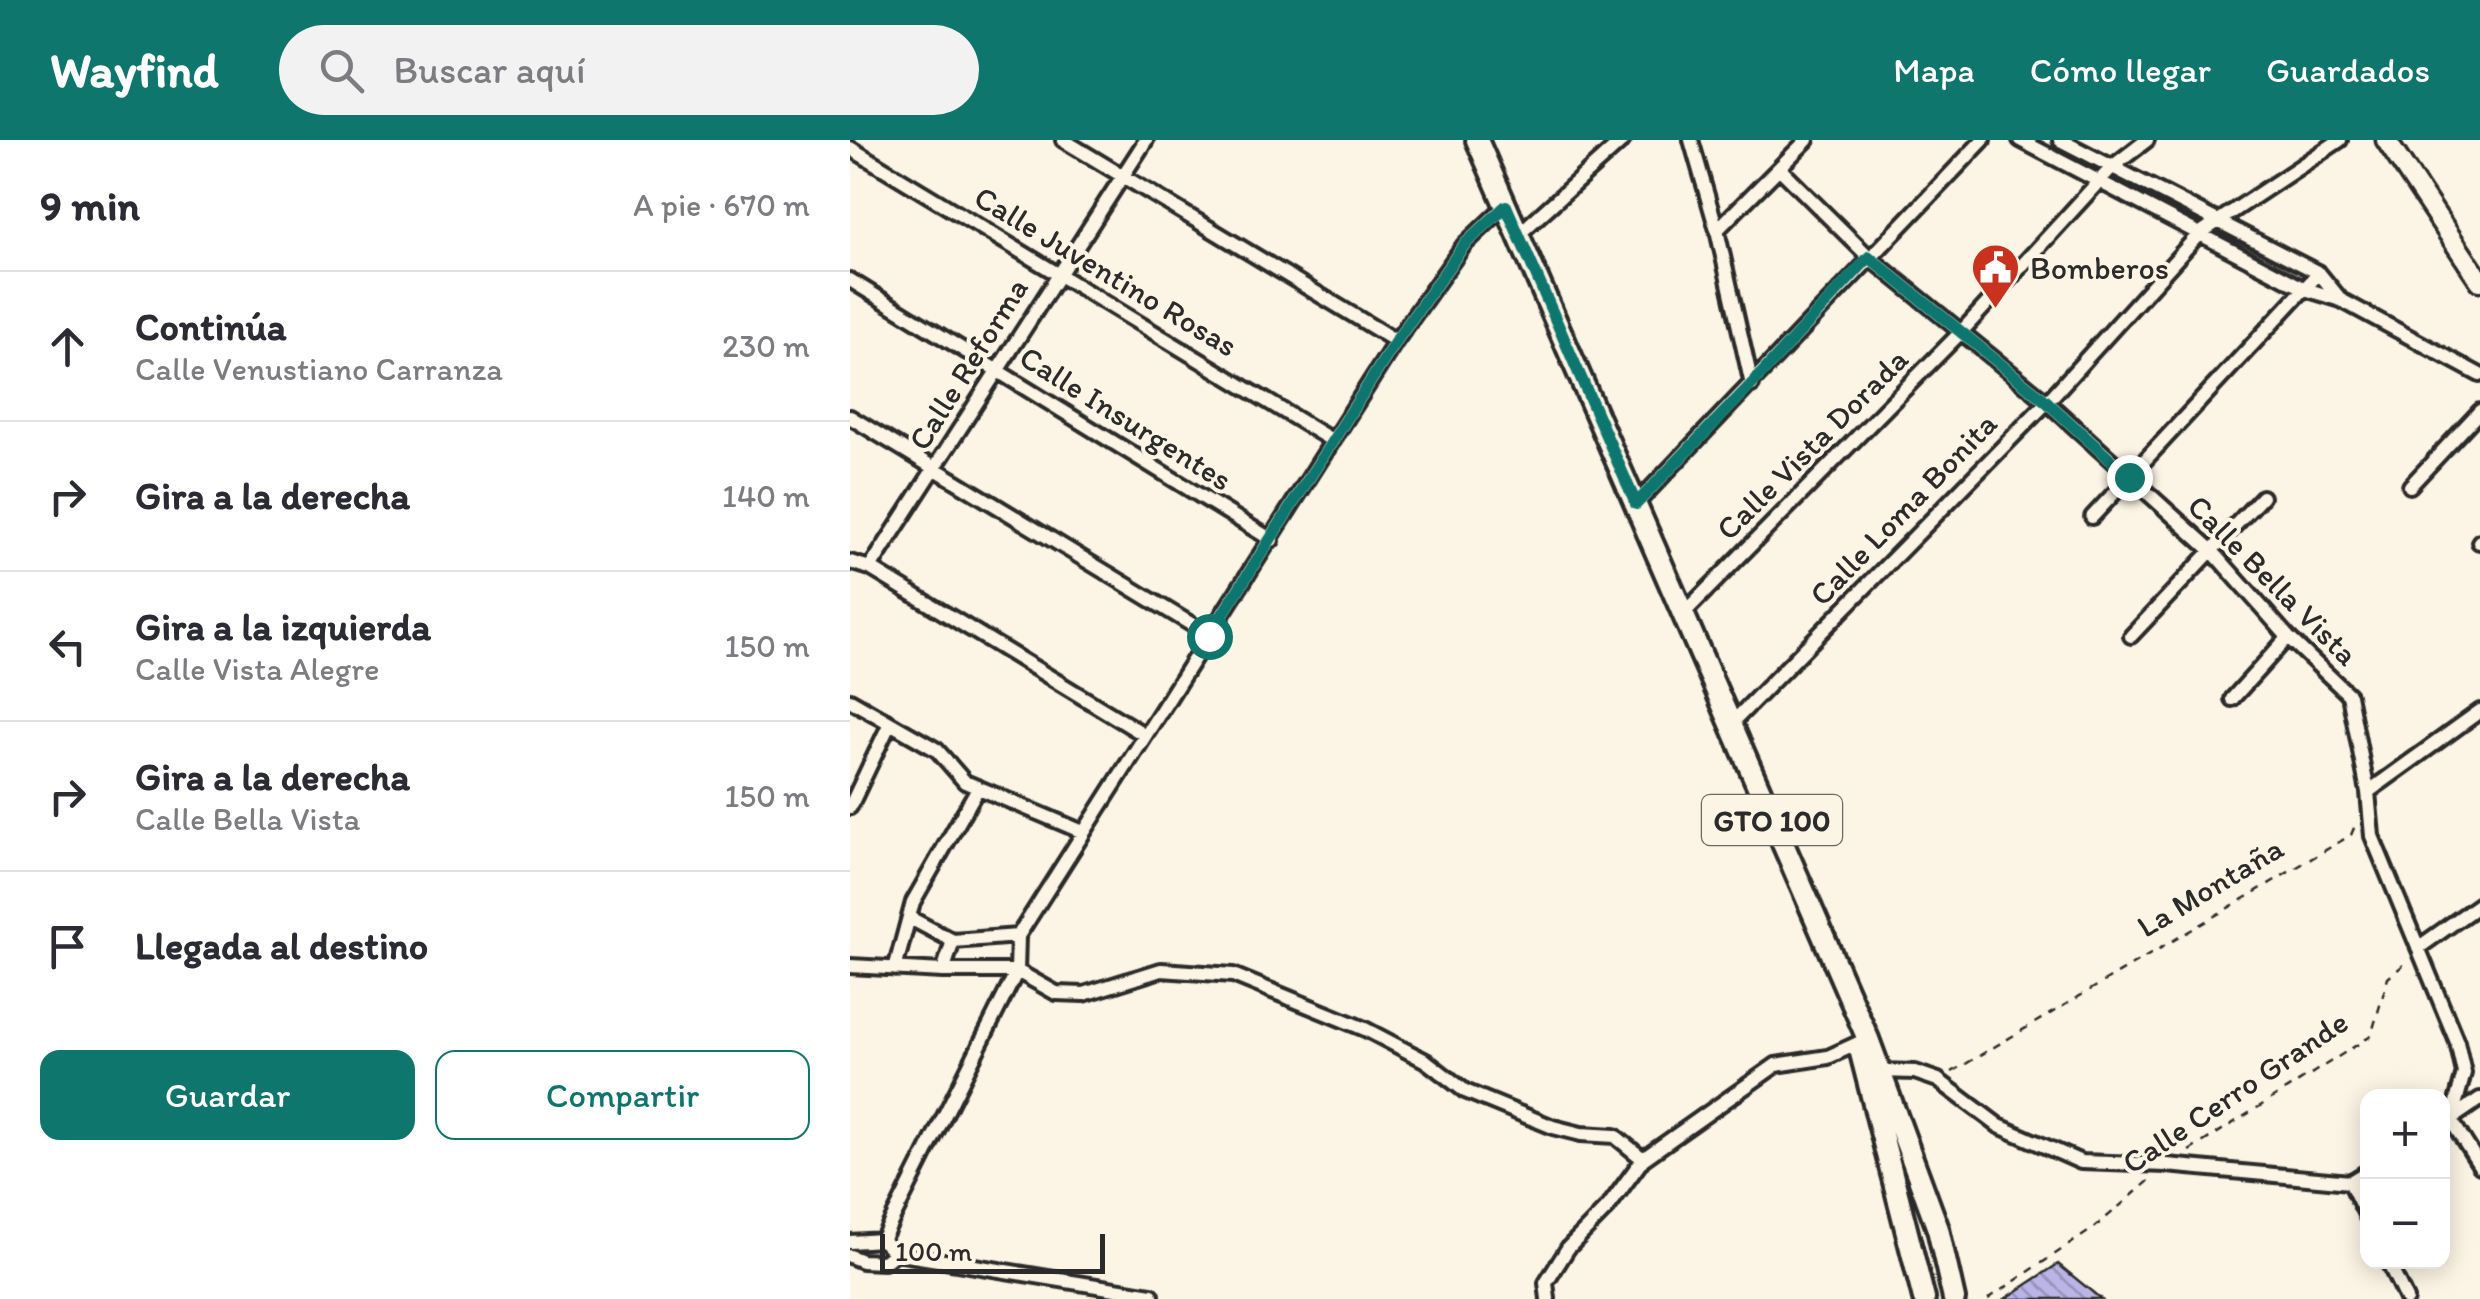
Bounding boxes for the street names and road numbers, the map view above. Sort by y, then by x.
street label: Calle Juventino Rosas [968,177,1244,365]
street label: Calle Reforma [900,271,1036,457]
street label: Calle Insurgentes [1013,337,1239,499]
street label: Calle Vista Dorada [1708,340,1916,548]
street label: Calle Loma Bonita [1801,405,2005,613]
street label: Calle Bella Vista [2180,487,2366,673]
road number: GTO 100 [1702,795,1842,845]
street label: La Montaña [2130,828,2290,945]
street label: Calle Cerro Grande [2115,1002,2355,1182]

